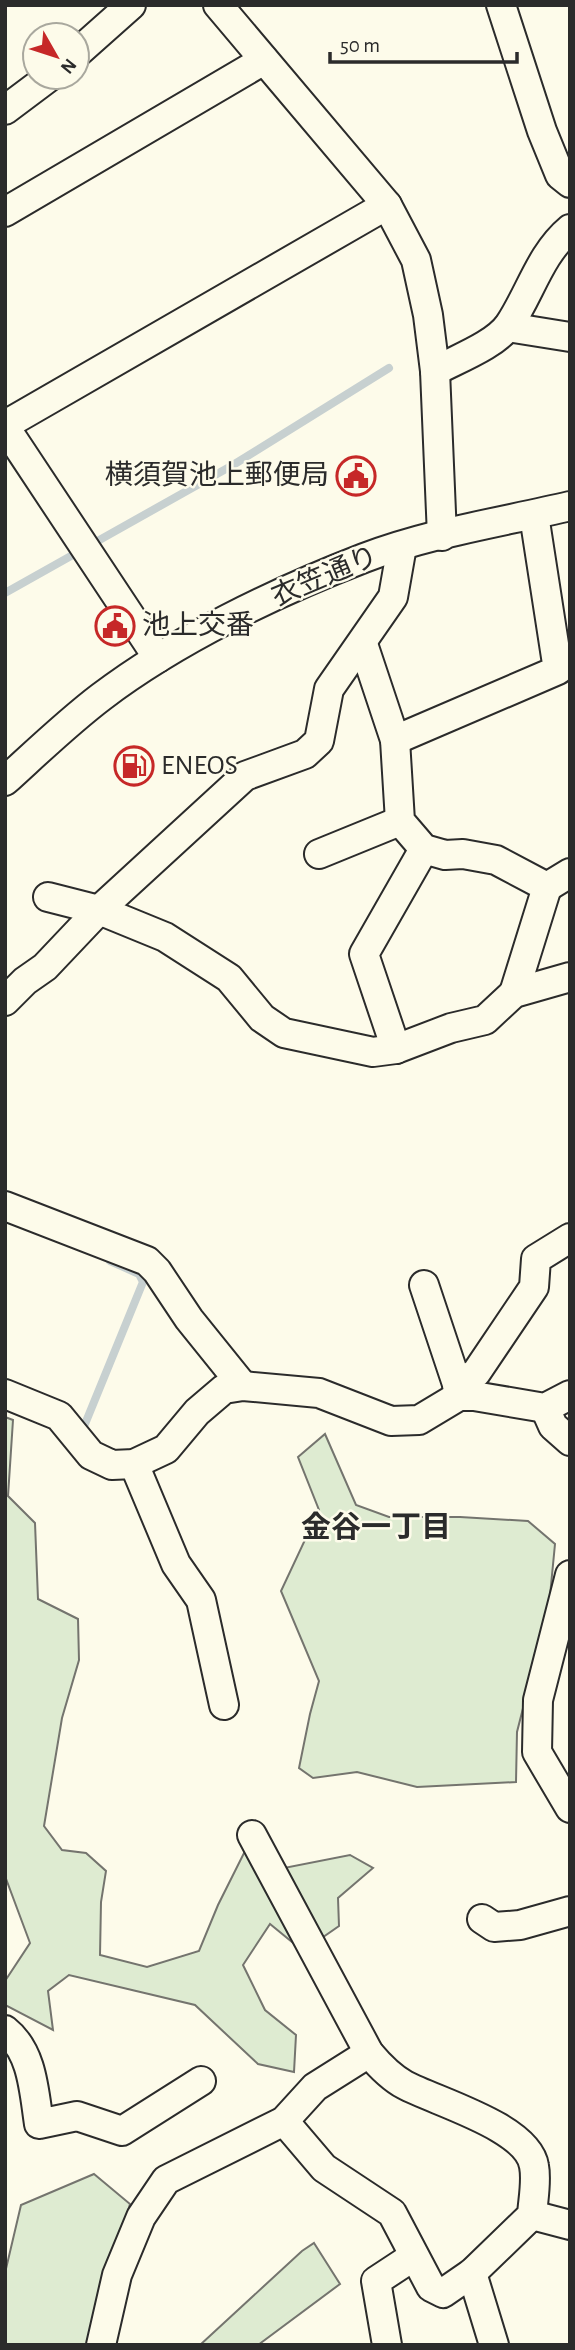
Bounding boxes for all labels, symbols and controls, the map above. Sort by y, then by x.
north arrow [21,21,91,91]
scale bar [330,21,517,65]
text: 50 m [340,35,380,56]
text: N [57,55,80,77]
public building icon: 横須賀池上郵便局 [335,455,377,497]
place label: 横須賀池上郵便局 [105,460,329,490]
street label: 衣笠通り [267,540,382,612]
public building icon: 池上交番 [94,605,136,647]
place label: 池上交番 [142,610,254,640]
fuel station icon: ENEOS [113,745,155,787]
place label: ENEOS [161,752,238,780]
district label: 金谷一丁目 [301,1511,451,1543]

